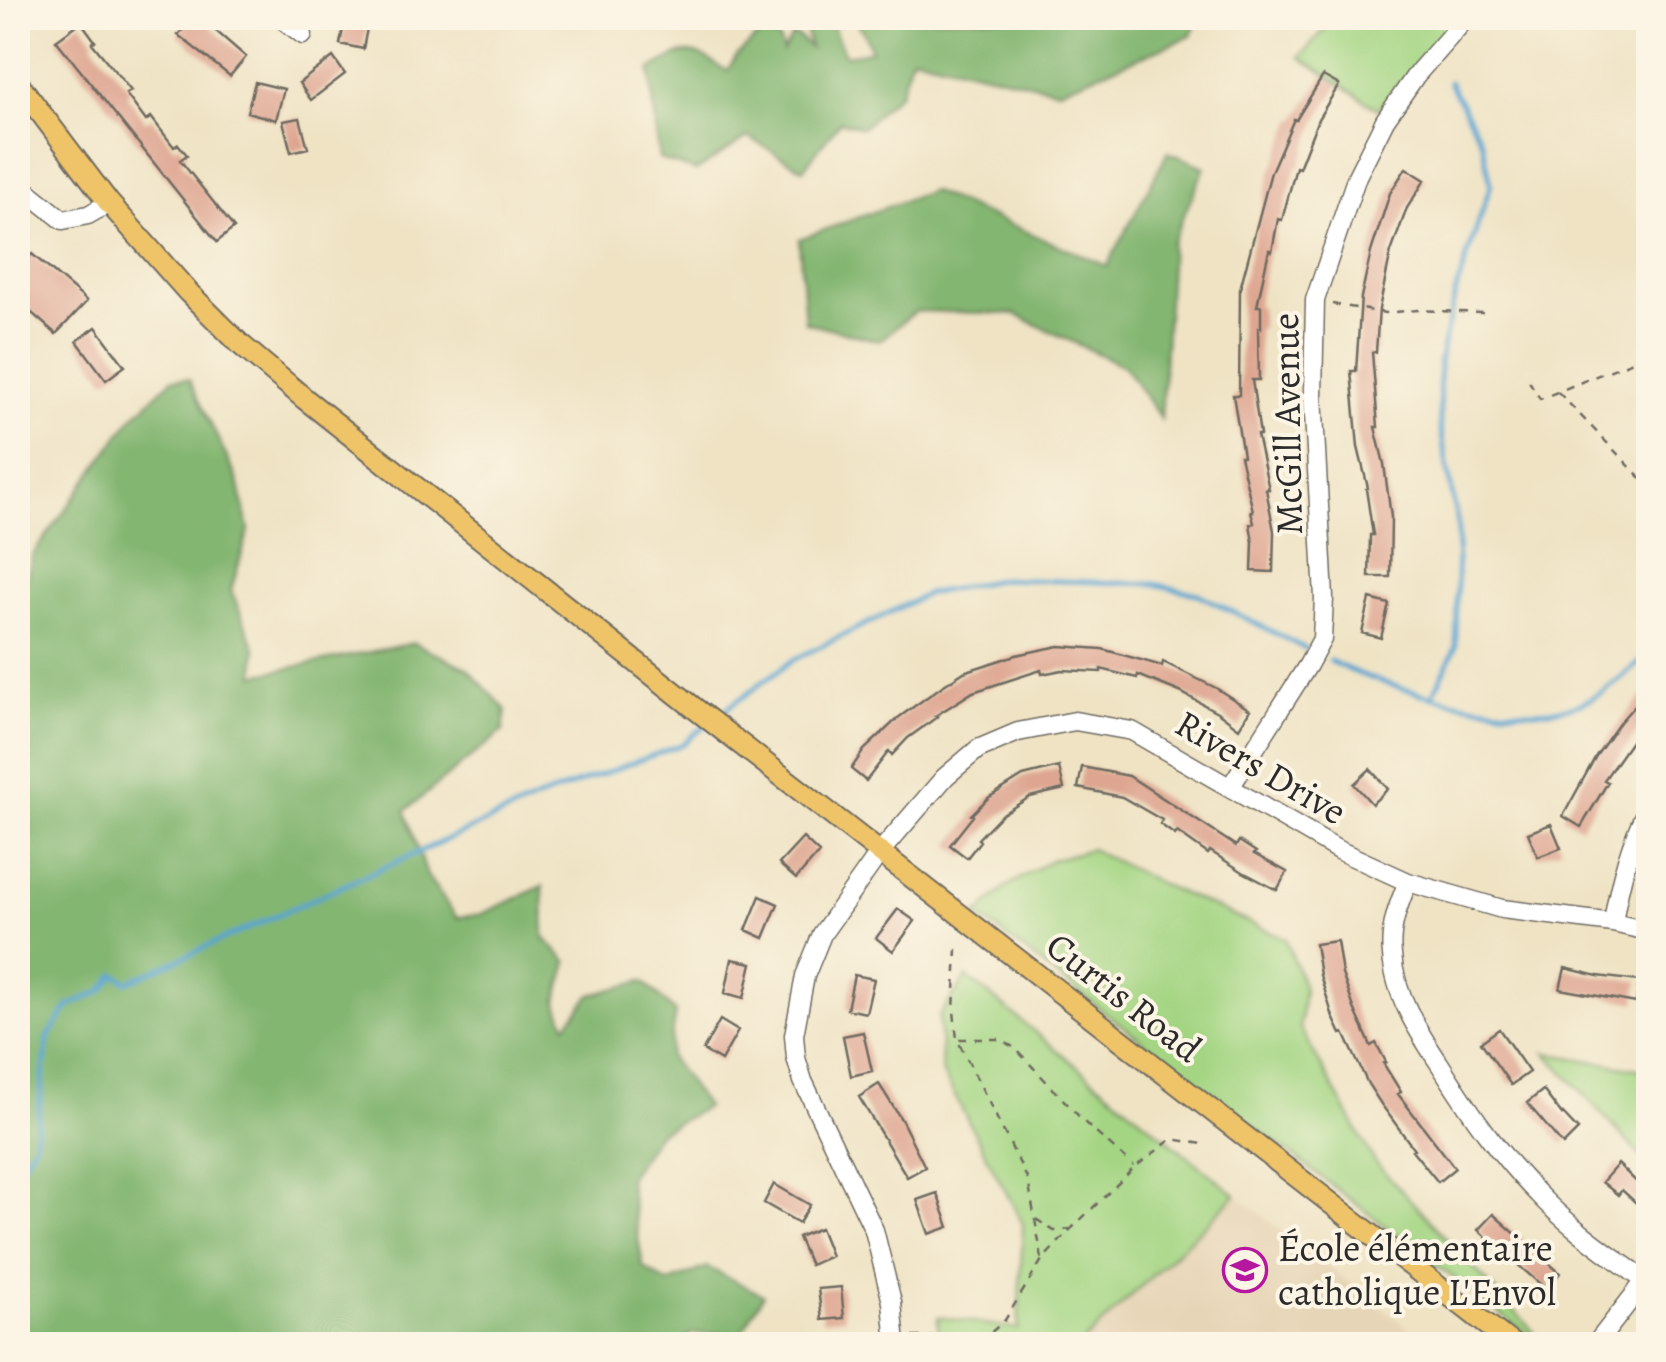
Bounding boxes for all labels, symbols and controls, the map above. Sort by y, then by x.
street label: McGill Avenue [1259,313,1315,535]
street label: Rivers Drive [1166,697,1356,837]
street label: Curtis Road [1035,920,1213,1075]
place label: École élémentaire catholique L'Envol [1278,1222,1556,1318]
school or university icon: École élémentaire catholique L'Envol [1222,1247,1268,1293]

